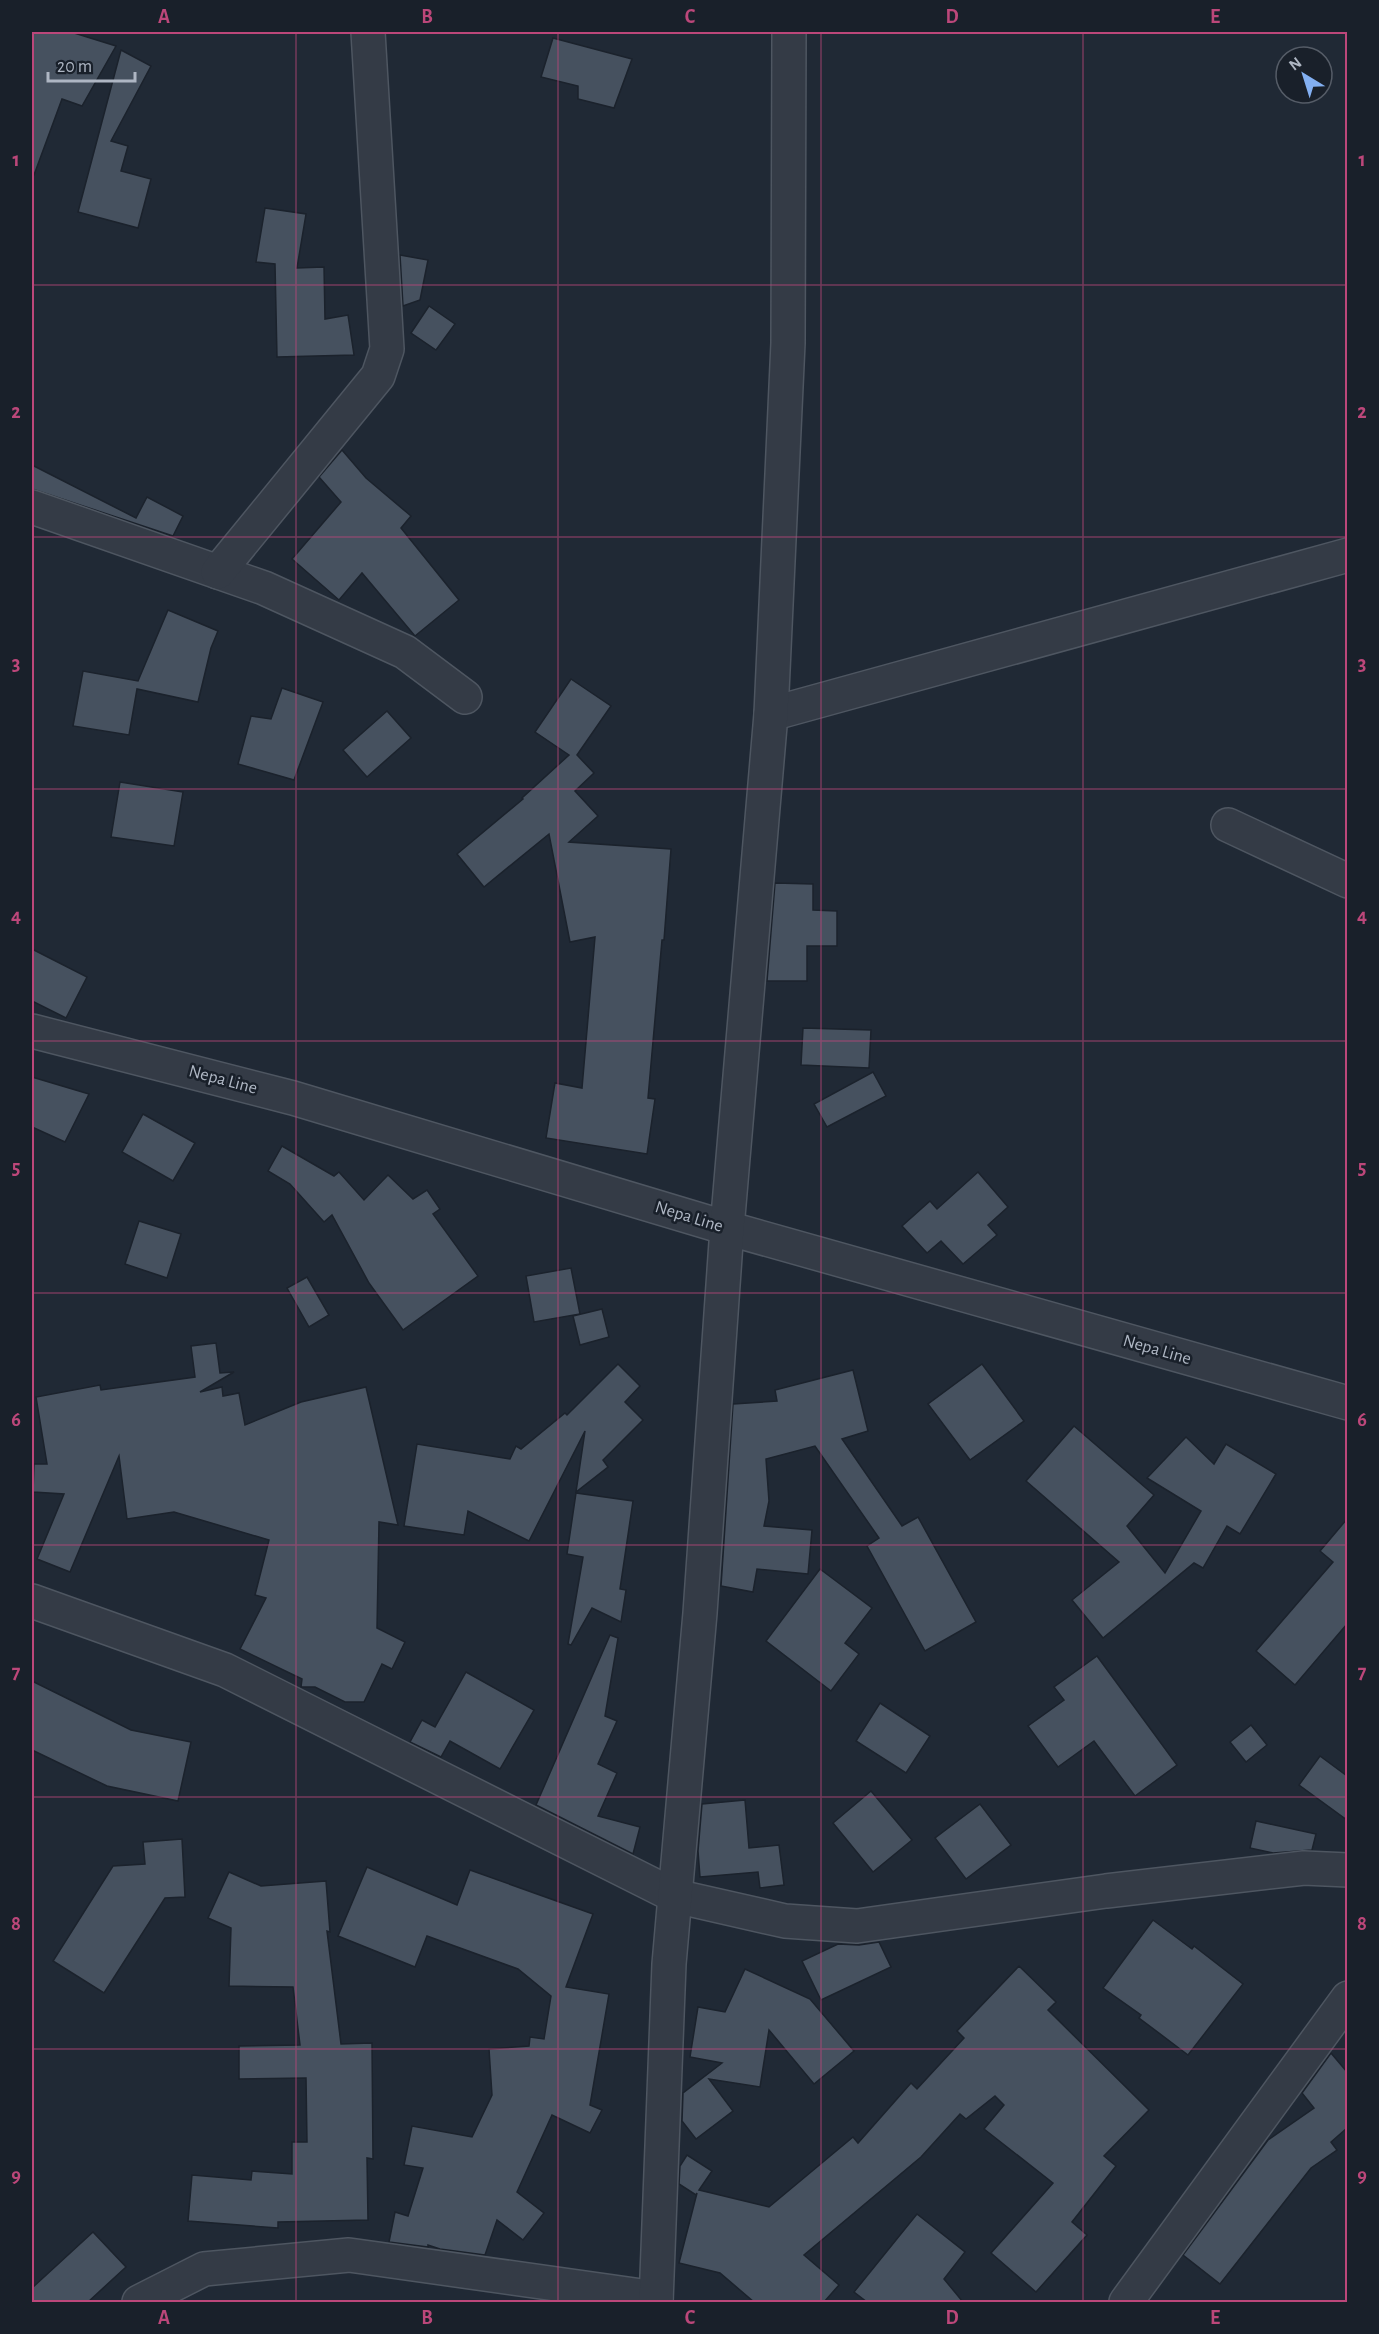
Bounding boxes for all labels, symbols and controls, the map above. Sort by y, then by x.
text: A [158,7,170,27]
text: B [421,7,433,27]
text: C [685,7,696,27]
text: D [945,7,959,27]
text: E [1210,7,1220,27]
scale bar [48,45,135,83]
north arrow [1274,45,1334,105]
text: N [1286,54,1305,74]
text: 20 m [57,58,92,76]
text: 1 [12,150,20,170]
text: 1 [1358,150,1366,170]
text: 2 [11,402,21,422]
text: 2 [1357,402,1367,422]
text: 3 [12,654,20,674]
text: 3 [1358,654,1366,674]
text: 4 [11,906,21,926]
text: 4 [1357,906,1367,926]
street label: Nepa Line [187,1062,259,1098]
text: 5 [12,1158,20,1178]
text: 5 [1358,1158,1366,1178]
street label: Nepa Line [653,1198,725,1236]
street label: Nepa Line [1121,1332,1193,1368]
text: 6 [11,1410,21,1430]
text: 6 [1357,1410,1367,1430]
text: 7 [12,1662,21,1682]
text: 7 [1358,1662,1367,1682]
text: 8 [11,1914,21,1934]
text: 8 [1357,1914,1367,1934]
text: 9 [11,2166,21,2186]
text: 9 [1357,2166,1367,2186]
text: A [158,2308,170,2328]
text: B [421,2308,433,2328]
text: C [685,2308,696,2328]
text: D [945,2308,959,2328]
text: E [1210,2308,1220,2328]

